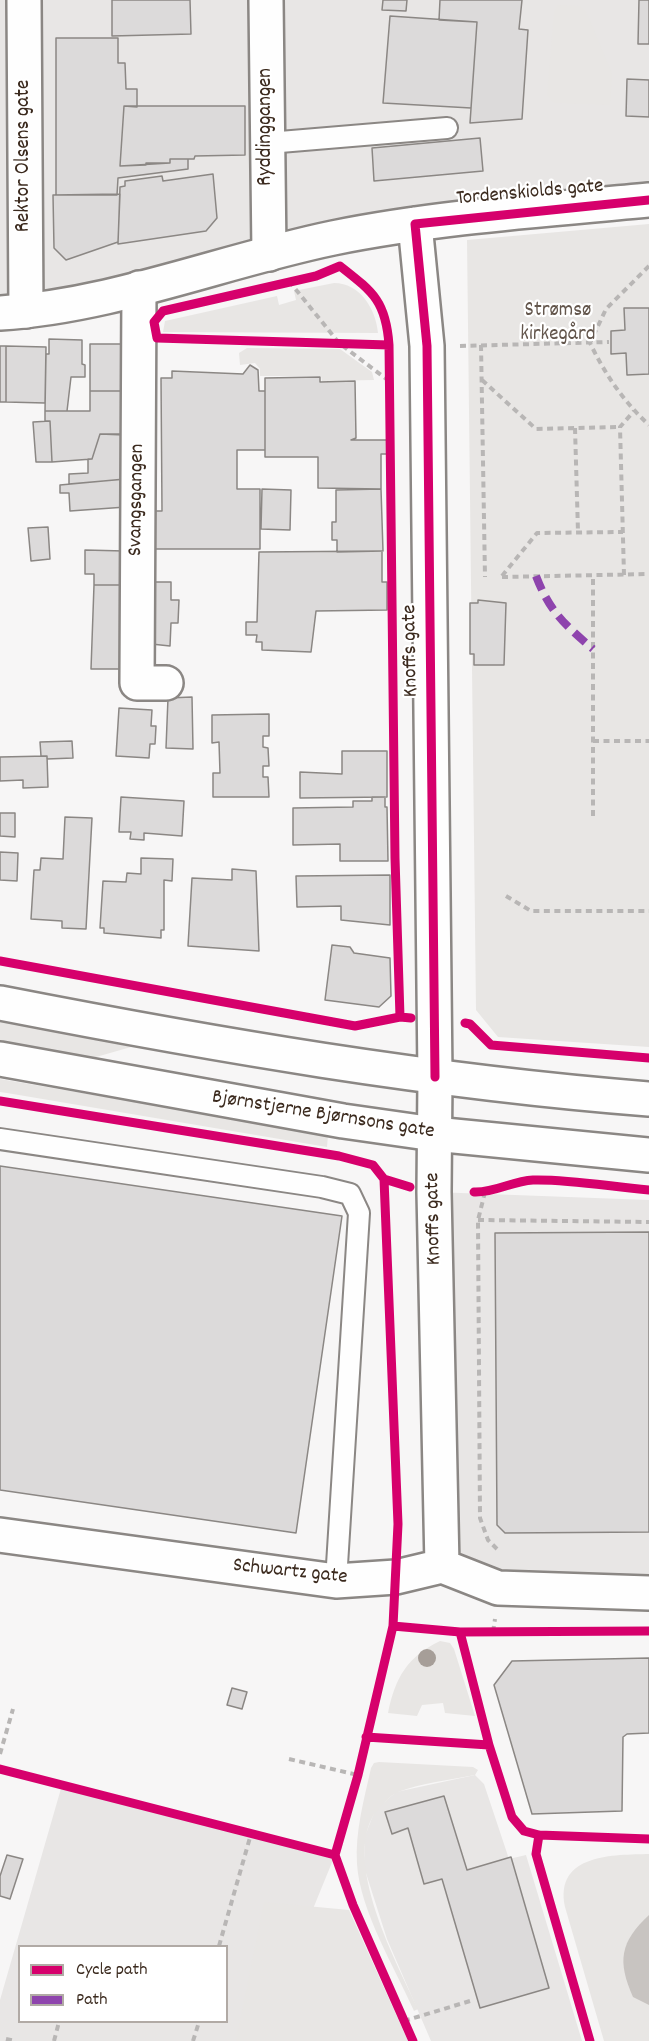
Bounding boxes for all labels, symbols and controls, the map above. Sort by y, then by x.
street label: Ryddinggangen [254,68,280,186]
street label: Rektor Olsens gate [12,80,38,232]
street label: Tordenskiolds gate [455,175,605,213]
park label: Strømsø kirkegård [520,299,596,349]
street label: Svangsgangen [124,444,152,556]
street label: Knoffs gate [399,604,425,698]
street label: Bjørnstjerne Bjørnsons gate [210,1086,436,1146]
street label: Knoffs gate [422,1172,448,1266]
street label: Schwartz gate [231,1554,349,1592]
legend [18,1945,228,2023]
text: Cycle path [76,1958,147,1983]
text: Path [76,1988,108,2013]

